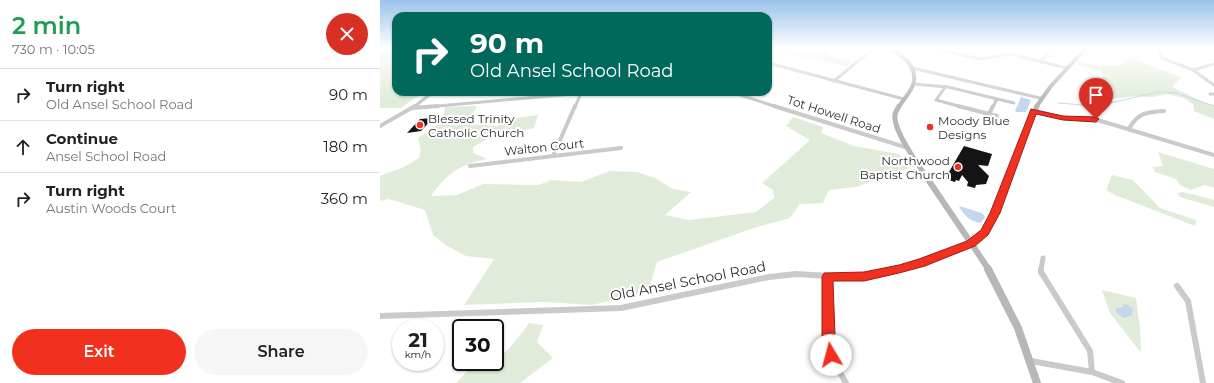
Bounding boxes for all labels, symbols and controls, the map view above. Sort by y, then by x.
text: 2 min [12,11,81,40]
button: close [326,13,368,55]
text: 90 m [470,26,544,60]
icon: right [404,28,456,80]
text: 730 m · 10:05 [12,41,95,57]
text: Old Ansel School Road [470,60,674,82]
text: Turn right [46,77,125,96]
pin [1079,78,1113,119]
icon: right [12,84,34,106]
icon: arrive [1085,84,1107,106]
text: 90 m [329,85,368,104]
street label: Tot Howell Road [785,92,883,136]
text: Old Ansel School Road [46,96,193,112]
place label: Blessed Trinity Catholic Church [428,111,524,140]
place label: Moody Blue Designs [938,113,1010,142]
marker: Blessed Trinity Catholic Church [415,120,425,130]
marker: Moody Blue Designs [925,122,935,132]
text: Continue [46,129,118,148]
street label: Walton Court [503,135,585,159]
icon: ahead [12,136,34,158]
text: 180 m [323,137,368,156]
text: Ansel School Road [46,148,166,164]
place label: Northwood Baptist Church [860,153,950,182]
marker: Northwood Baptist Church [953,162,963,172]
text: Turn right [46,181,125,200]
icon: right [12,188,34,210]
text: 360 m [321,189,368,208]
text: Austin Woods Court [46,200,176,216]
street label: Old Ansel School Road [609,257,767,305]
speed limit sign: 30 [452,319,504,371]
text: 21 [408,328,428,352]
button: Exit [12,329,186,375]
button: Share [194,329,368,375]
position arrow [810,334,852,376]
text: km/h [405,348,431,361]

